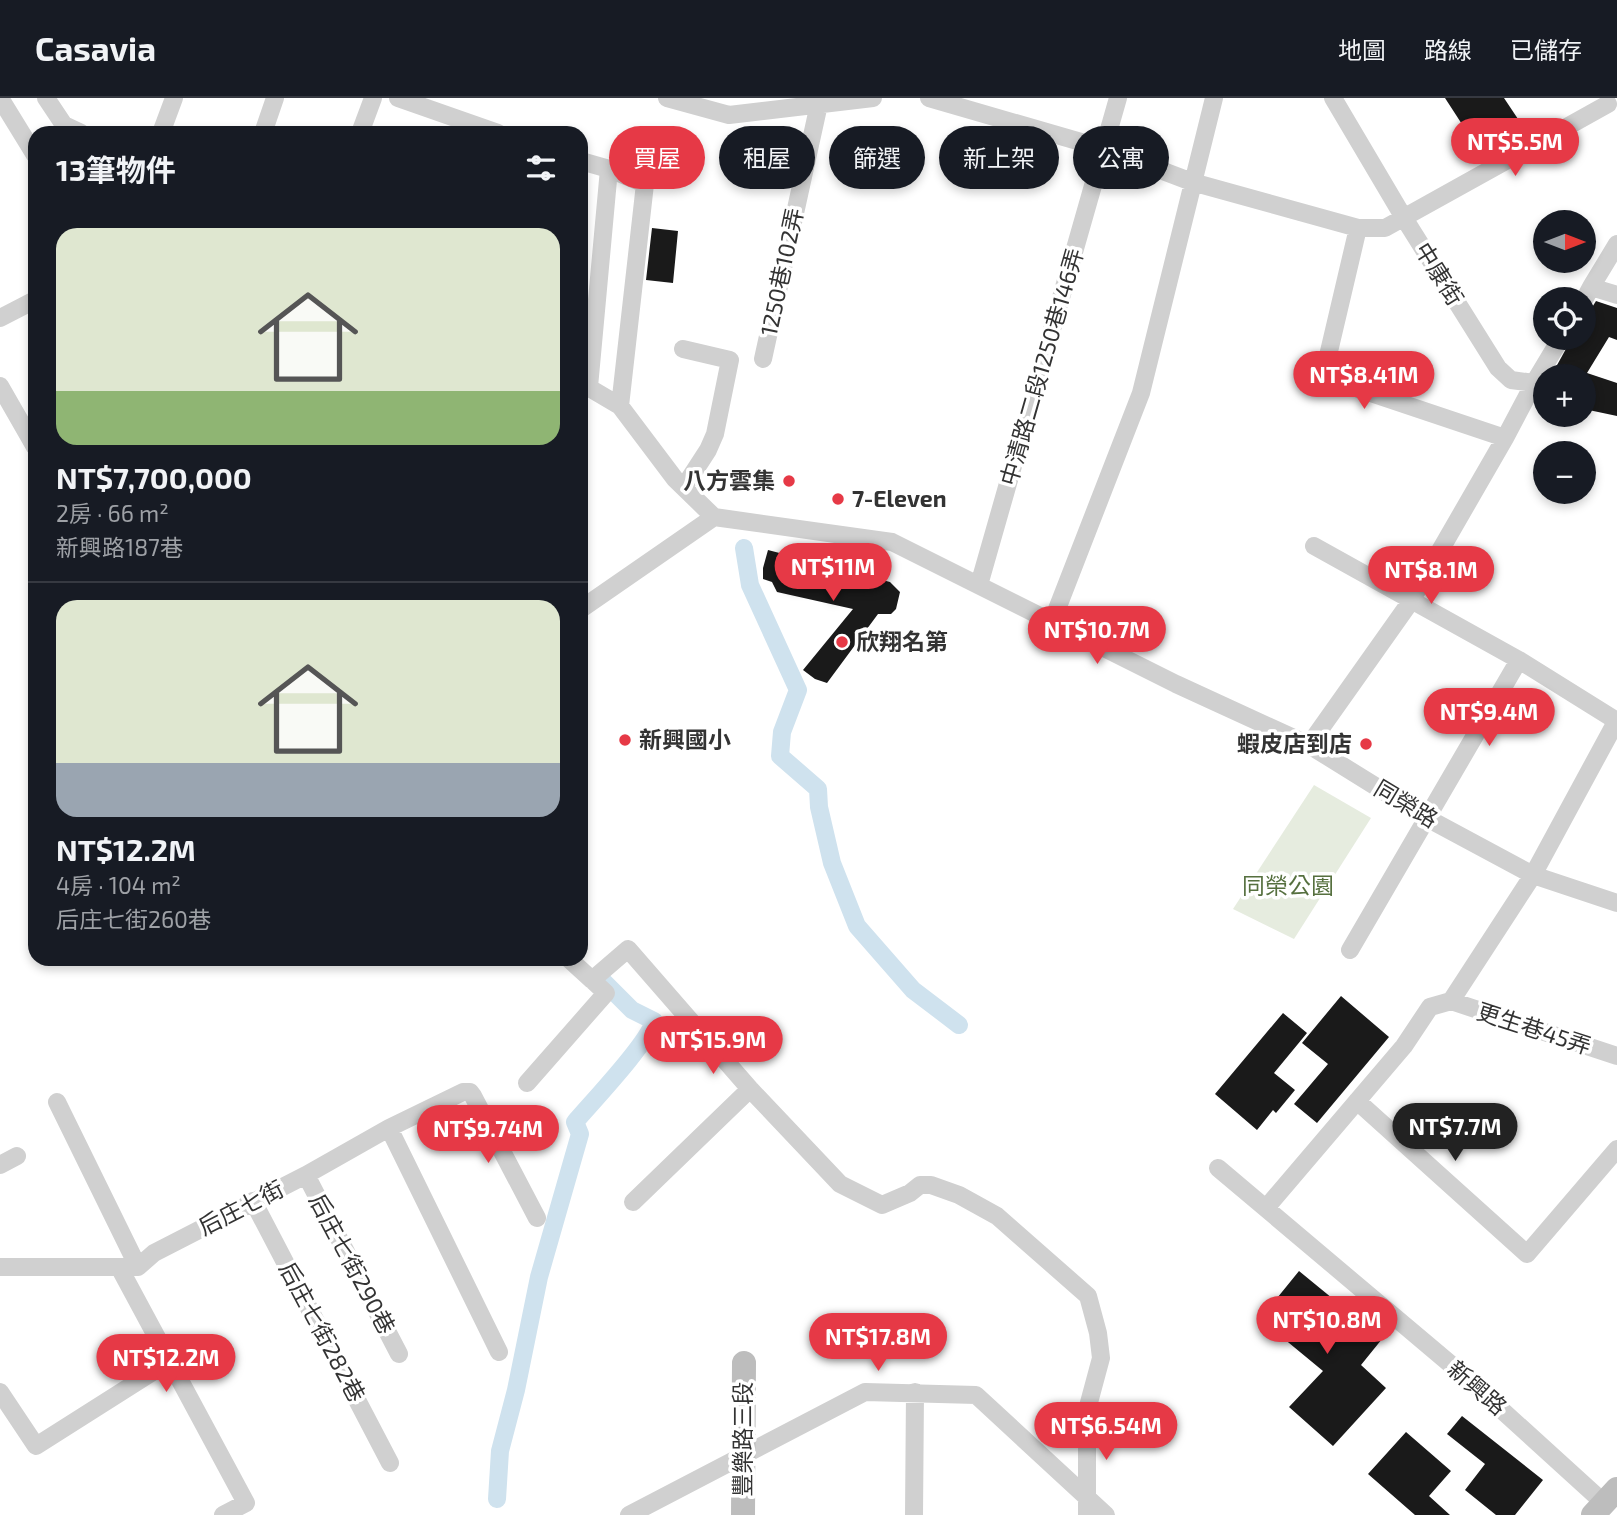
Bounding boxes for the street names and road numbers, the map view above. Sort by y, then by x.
street label: 1250巷102弄 [754,205,808,338]
street label: 中康街 [1410,237,1470,310]
street label: 中清路二段1250巷146弄 [994,245,1088,489]
street label: 同榮路 [1370,773,1443,833]
street label: 更生巷45弄 [1474,996,1595,1060]
street label: 后庄七街 [193,1174,288,1240]
street label: 后庄七街290巷 [304,1189,402,1339]
street label: 后庄七街282巷 [274,1257,372,1406]
street label: 新興路 [1442,1354,1513,1420]
street label: 豐樂路三段 [728,1382,756,1497]

